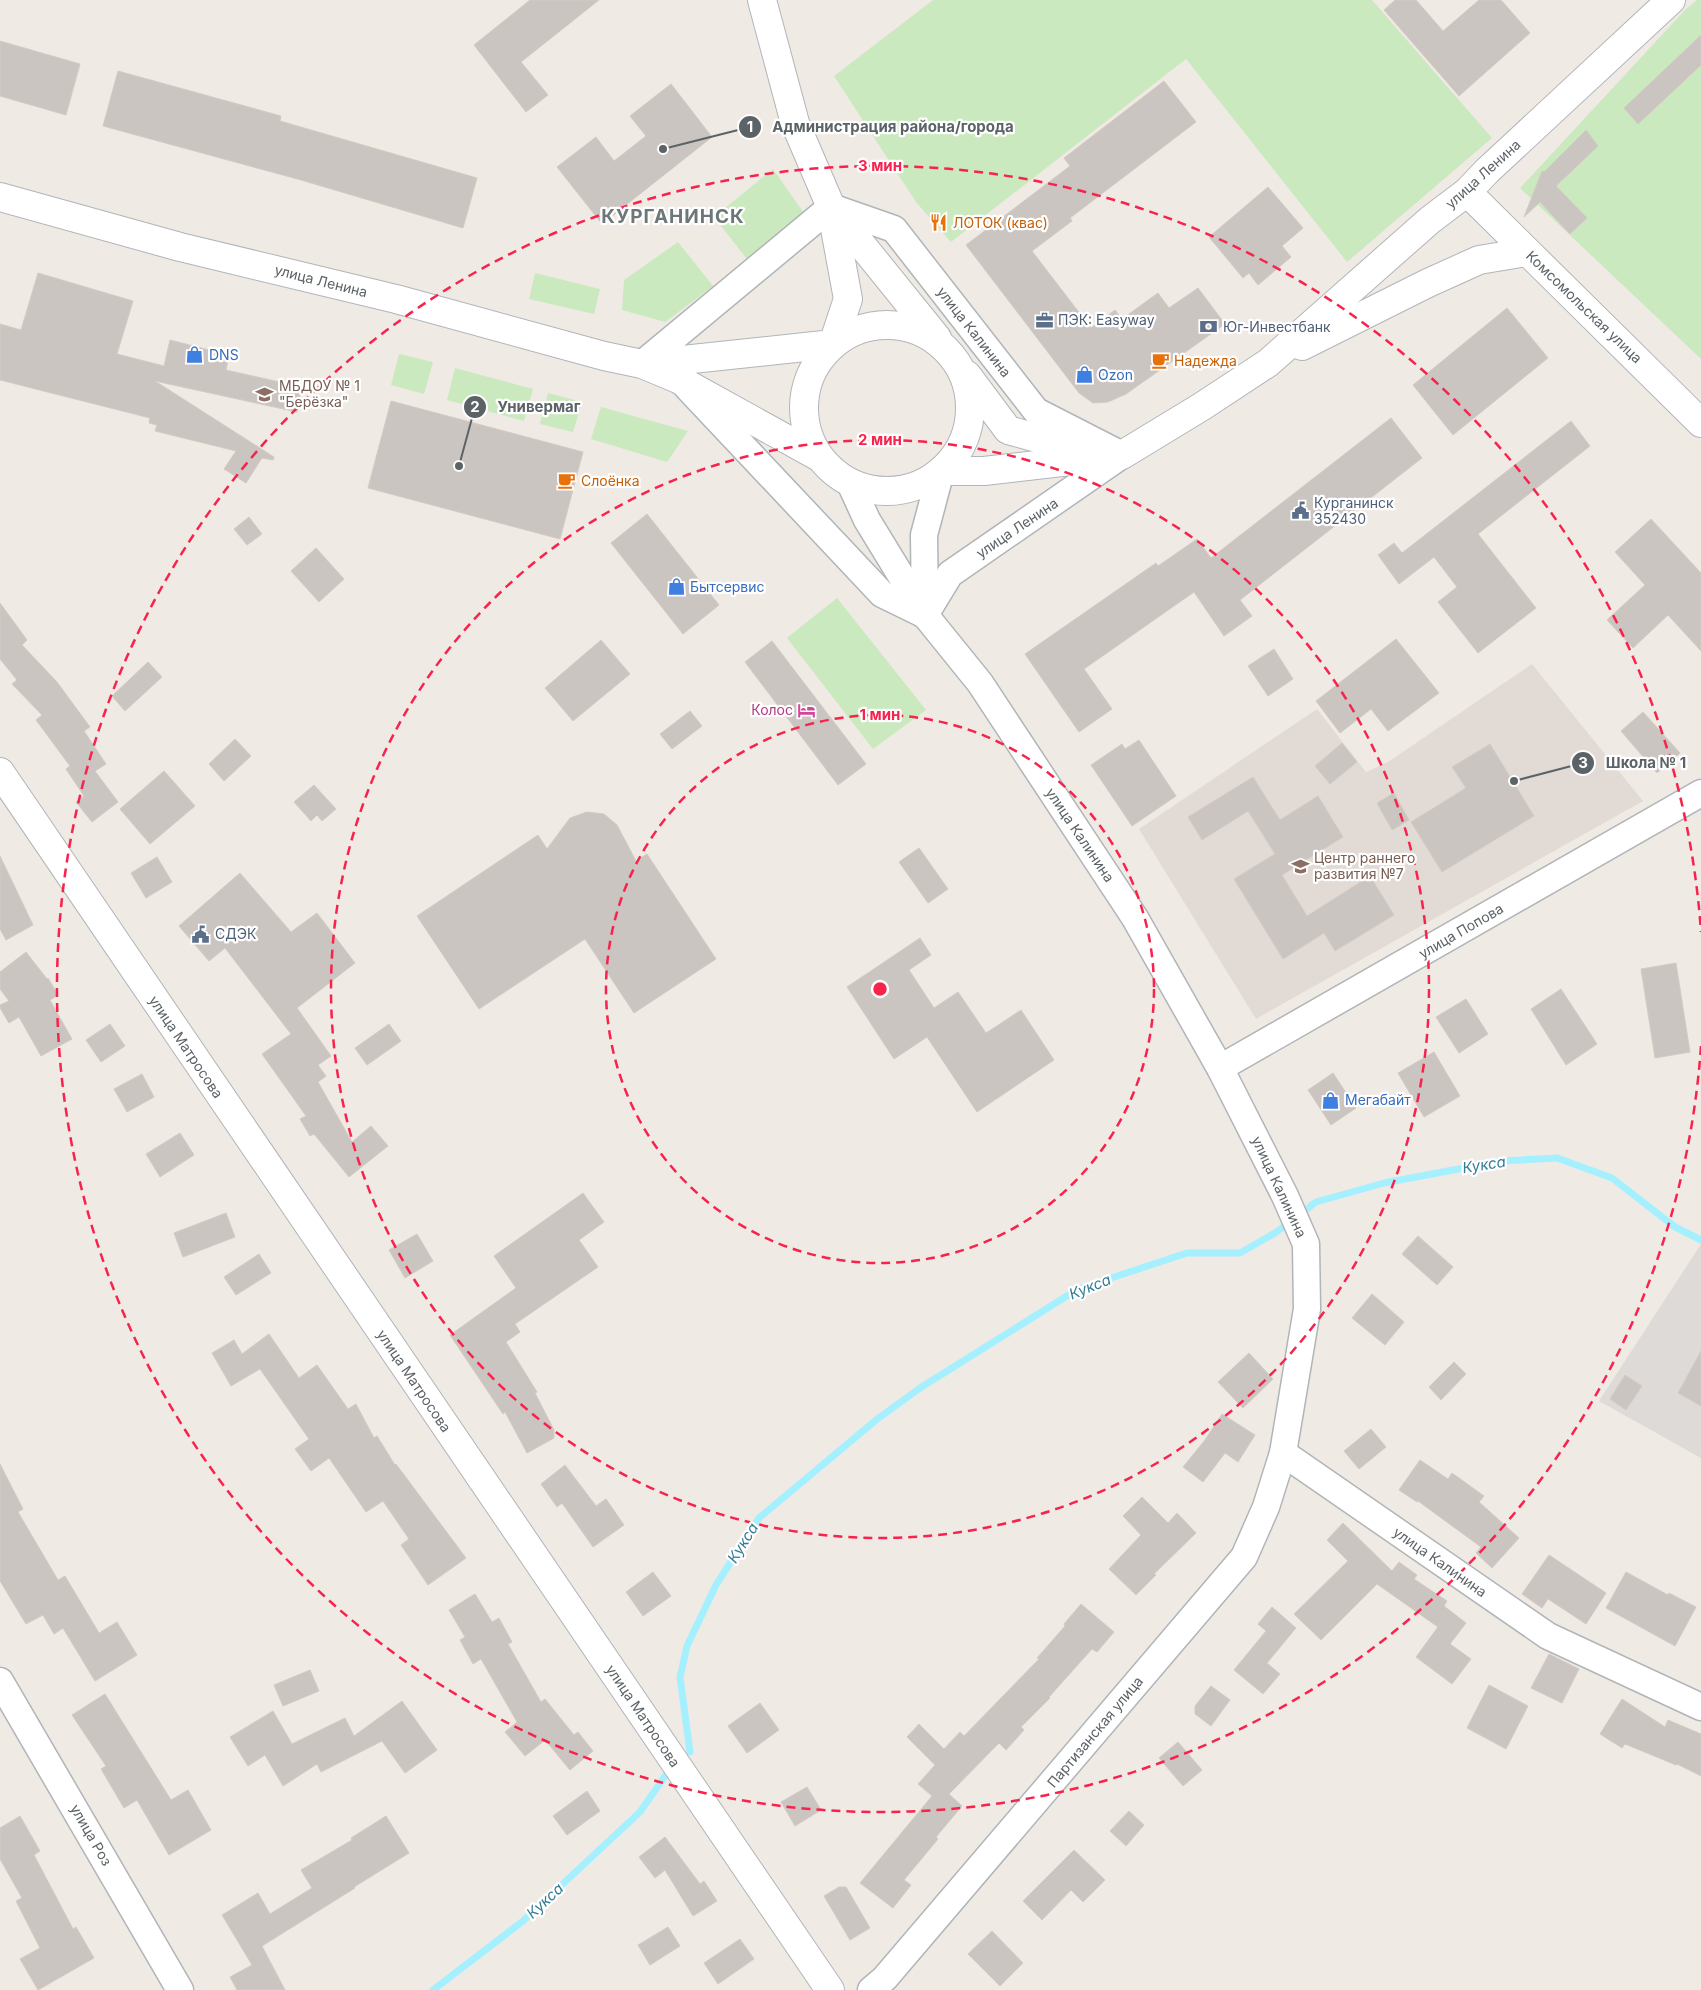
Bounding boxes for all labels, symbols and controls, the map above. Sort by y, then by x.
callout: Администрация района/города [737,112,1023,142]
text: 1 [747,117,753,136]
text: Администрация района/города [772,117,1014,136]
street label: улица Ленина [1442,136,1524,212]
text: 3 мин [858,156,902,175]
district label: КУРГАНИНСК [601,205,745,228]
restaurant icon: ЛОТОК (квас) [929,213,949,233]
place label: ЛОТОК (квас) [953,214,1048,231]
street label: Комсомольская улица [1523,247,1646,366]
street label: улица Ленина [273,261,369,300]
street label: улица Калинина [934,283,1015,380]
office icon: ПЭК: Easyway [1034,310,1054,330]
place label: ПЭК: Easyway [1058,311,1155,328]
bank icon: Юг-Инвестбанк [1199,317,1219,337]
place label: Юг-Инвестбанк [1223,318,1331,335]
shop icon: DNS [185,345,205,365]
place label: DNS [209,346,239,363]
cafe icon: Надежда [1150,351,1170,371]
place label: Надежда [1174,352,1237,369]
shop icon: Ozon [1074,365,1094,385]
place label: Ozon [1098,366,1133,383]
place label: МБДОУ № 1 "Берёзка" [279,377,360,410]
school or university icon: МБДОУ № 1 "Берёзка" [255,384,275,404]
callout: Универмаг [463,392,591,422]
text: 2 [470,397,480,416]
text: Универмаг [497,397,581,416]
text: 2 мин [858,430,902,449]
cafe icon: Слоёнка [557,471,577,491]
place label: Слоёнка [581,472,640,489]
street label: улица Ленина [973,494,1061,561]
place label: Курганинск 352430 [1314,494,1394,527]
public building icon: Курганинск 352430 [1290,501,1310,521]
shop icon: Бытсервис [666,577,686,597]
place label: Бытсервис [690,578,765,595]
hotel icon: Колос [797,700,817,720]
place label: Колос [751,701,793,718]
text: 1 мин [860,705,900,724]
callout: Школа № 1 [1570,748,1696,778]
text: 3 [1578,753,1588,772]
text: Школа № 1 [1606,753,1686,772]
street label: улица Калинина [1043,784,1118,885]
place label: Центр раннего развития №7 [1314,849,1415,882]
school or university icon: Центр раннего развития №7 [1290,856,1310,876]
street label: улица Попова [1415,899,1506,962]
public building icon: СДЭК [191,924,211,944]
place label: СДЭК [215,925,257,942]
centre of rings [871,980,889,998]
street label: улица Матросова [146,992,227,1101]
shop icon: Мегабайт [1321,1090,1341,1110]
place label: Мегабайт [1345,1091,1411,1108]
street label: улица Калинина [1248,1133,1310,1240]
water label: Кукса [1461,1152,1507,1177]
water label: Кукса [1066,1270,1114,1304]
street label: улица Матросова [374,1326,455,1435]
water label: Кукса [723,1519,762,1566]
street label: улица Калинина [1390,1523,1490,1600]
street label: улица Матросова [603,1661,684,1770]
street label: Партизанская улица [1043,1673,1146,1791]
street label: улица Роз [67,1801,116,1868]
water label: Кукса [522,1879,567,1922]

